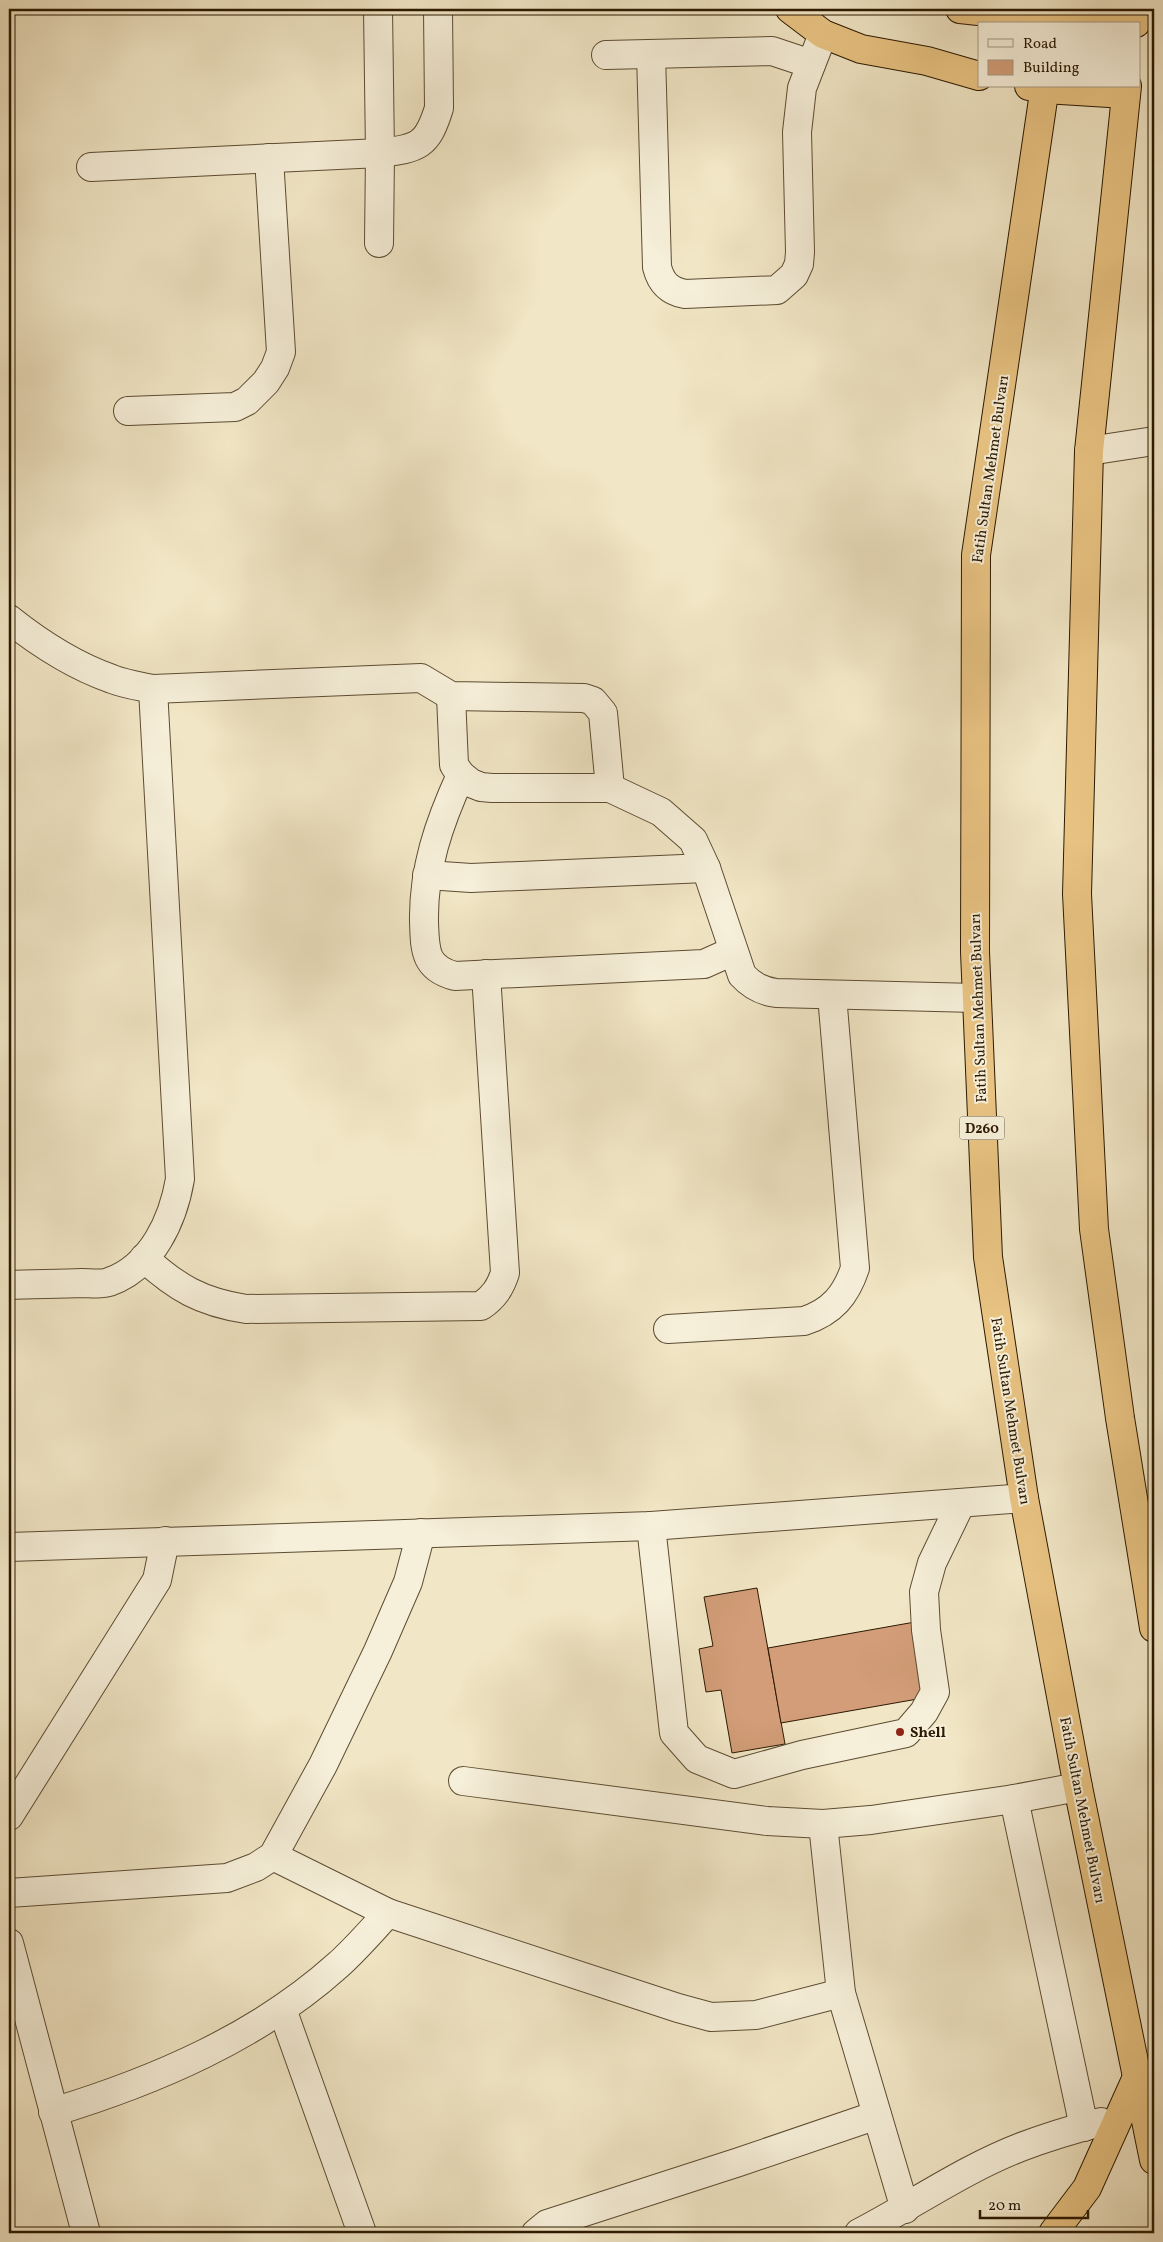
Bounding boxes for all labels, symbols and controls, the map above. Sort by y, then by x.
legend [978,22,1140,88]
text: Road [1023,34,1057,55]
text: Building [1023,58,1080,79]
street label: Fatih Sultan Mehmet Bulvarı [968,374,1015,564]
street label: Fatih Sultan Mehmet Bulvarı [966,913,993,1103]
road number: D260 [960,1116,1004,1140]
street label: Fatih Sultan Mehmet Bulvarı [984,1316,1035,1506]
street label: Fatih Sultan Mehmet Bulvarı [1053,1715,1110,1905]
place label: Shell [910,1723,946,1744]
marker: Shell [894,1726,906,1738]
scale bar [980,2187,1088,2219]
text: 20 m [988,2196,1021,2217]

